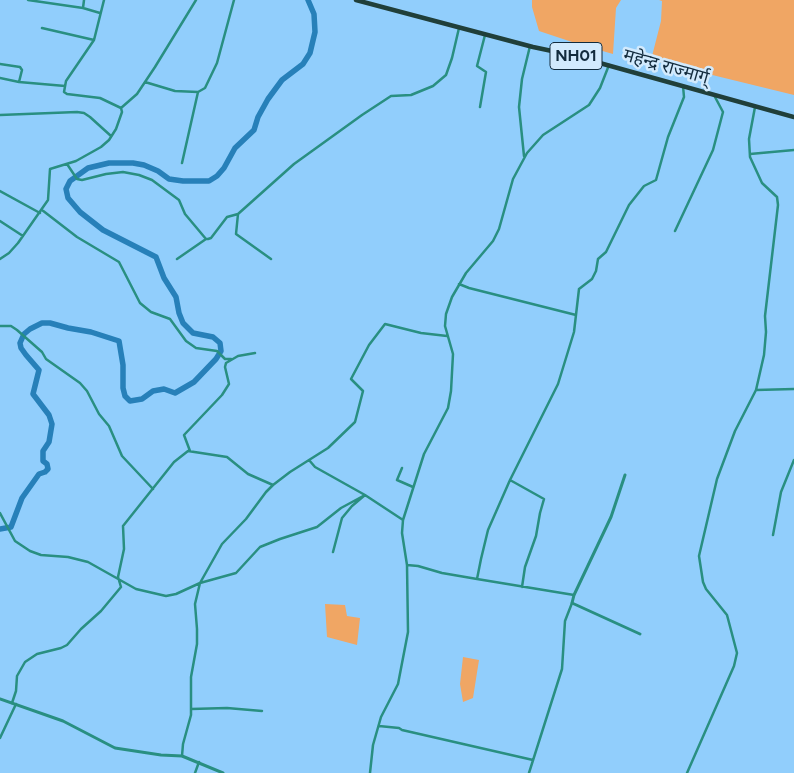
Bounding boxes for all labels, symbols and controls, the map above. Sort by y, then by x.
road number: NH01 [550,42,602,70]
street label: महेन्द्र राज्मार्ग् [621,45,711,89]

